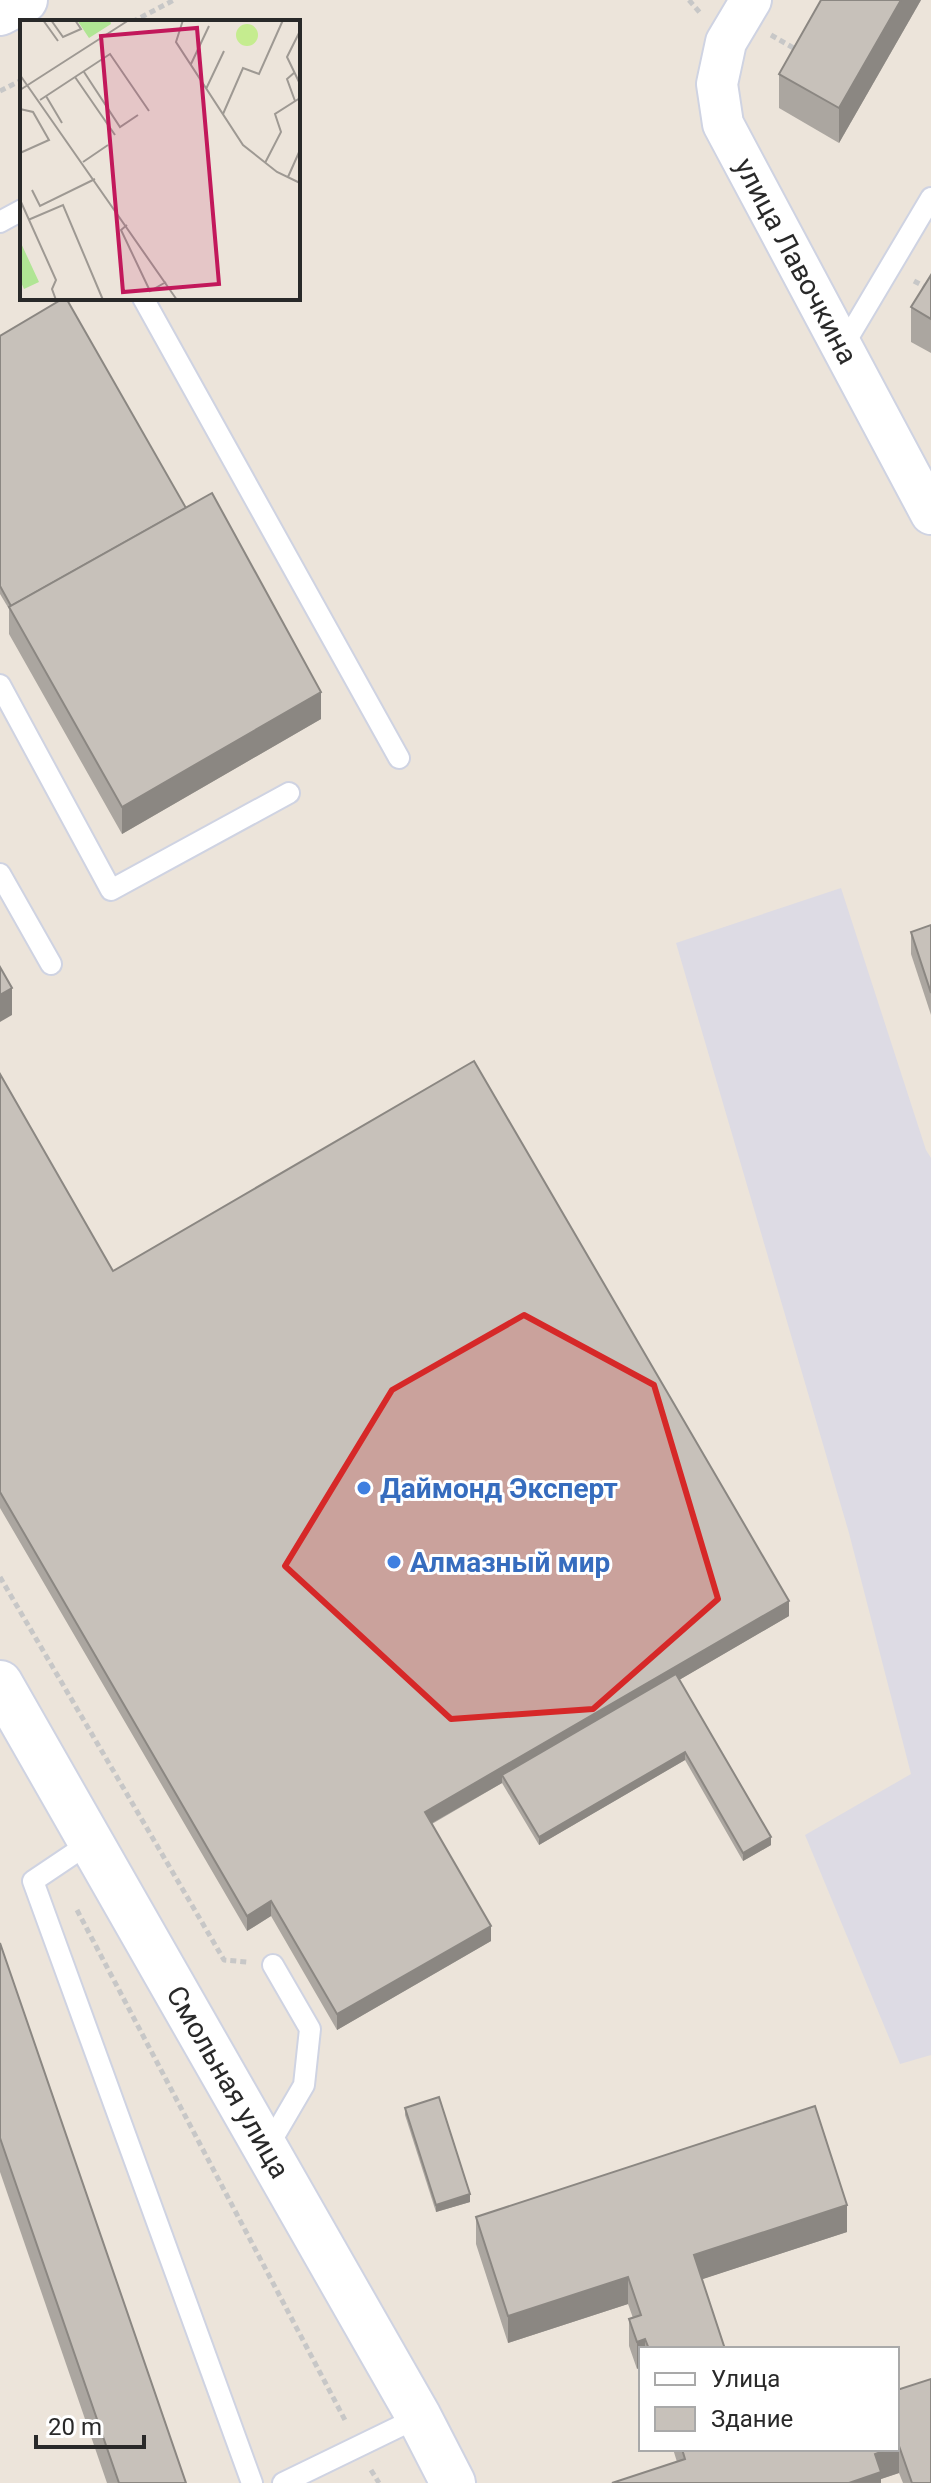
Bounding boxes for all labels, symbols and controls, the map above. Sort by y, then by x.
inset map [20,20,300,300]
street label: улица Лавочкина [728,152,864,370]
place label: Даймонд Эксперт [380,1472,618,1505]
marker: Даймонд Эксперт [355,1479,373,1497]
place label: Алмазный мир [410,1546,610,1579]
marker: Алмазный мир [385,1553,403,1571]
street label: Смольная улица [160,1980,296,2184]
legend [639,2347,899,2451]
text: Улица [711,2365,780,2393]
scale bar [36,2399,144,2449]
text: Здание [711,2405,793,2433]
text: 20 m [48,2413,102,2441]

